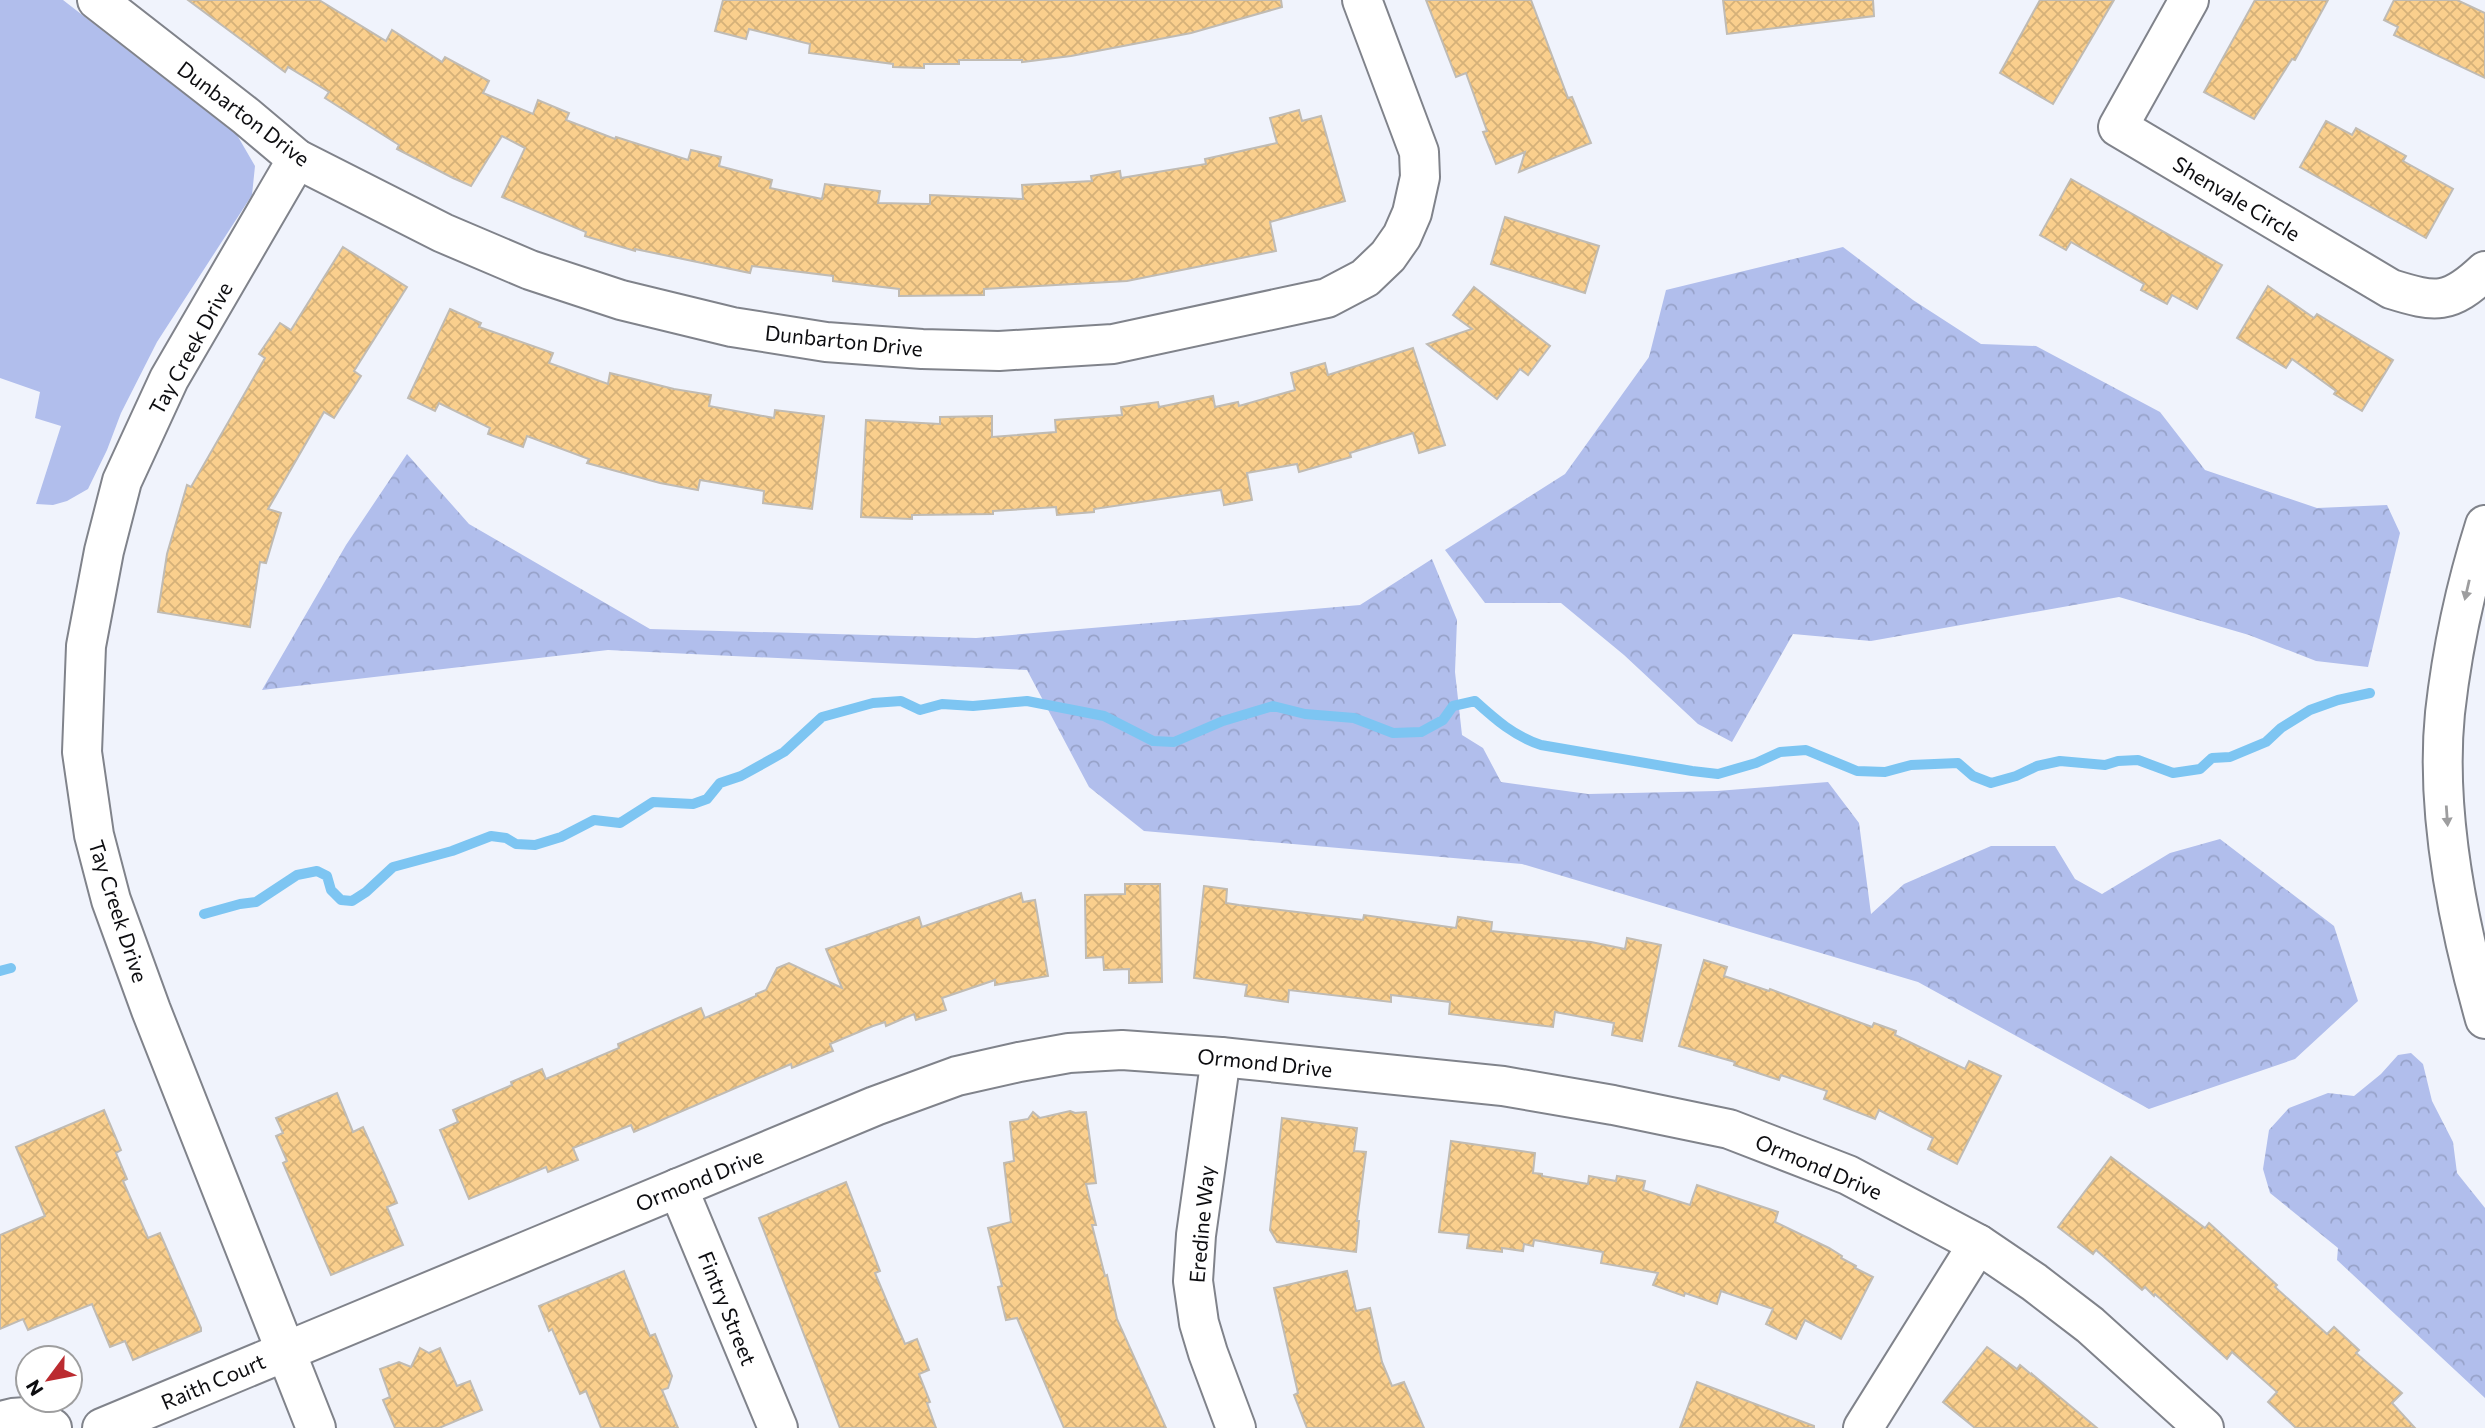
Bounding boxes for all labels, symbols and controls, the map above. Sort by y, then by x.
street label: Dunbarton Drive [173,55,315,171]
street label: Shenvale Circle [2169,150,2305,246]
street label: Tay Creek Drive [143,277,237,419]
street label: Dunbarton Drive [764,319,924,361]
one-way arrow [2461,579,2472,601]
one-way arrow [2442,805,2453,827]
street label: Tay Creek Drive [84,837,154,985]
street label: Ormond Drive [1196,1042,1334,1082]
street label: Ormond Drive [1752,1128,1886,1204]
street label: Ormond Drive [632,1142,766,1216]
street label: Eredine Way [1183,1164,1219,1284]
street label: Fintry Street [694,1247,762,1369]
north arrow [14,1344,84,1414]
street label: Raith Court [157,1348,269,1414]
text: N [21,1376,48,1400]

